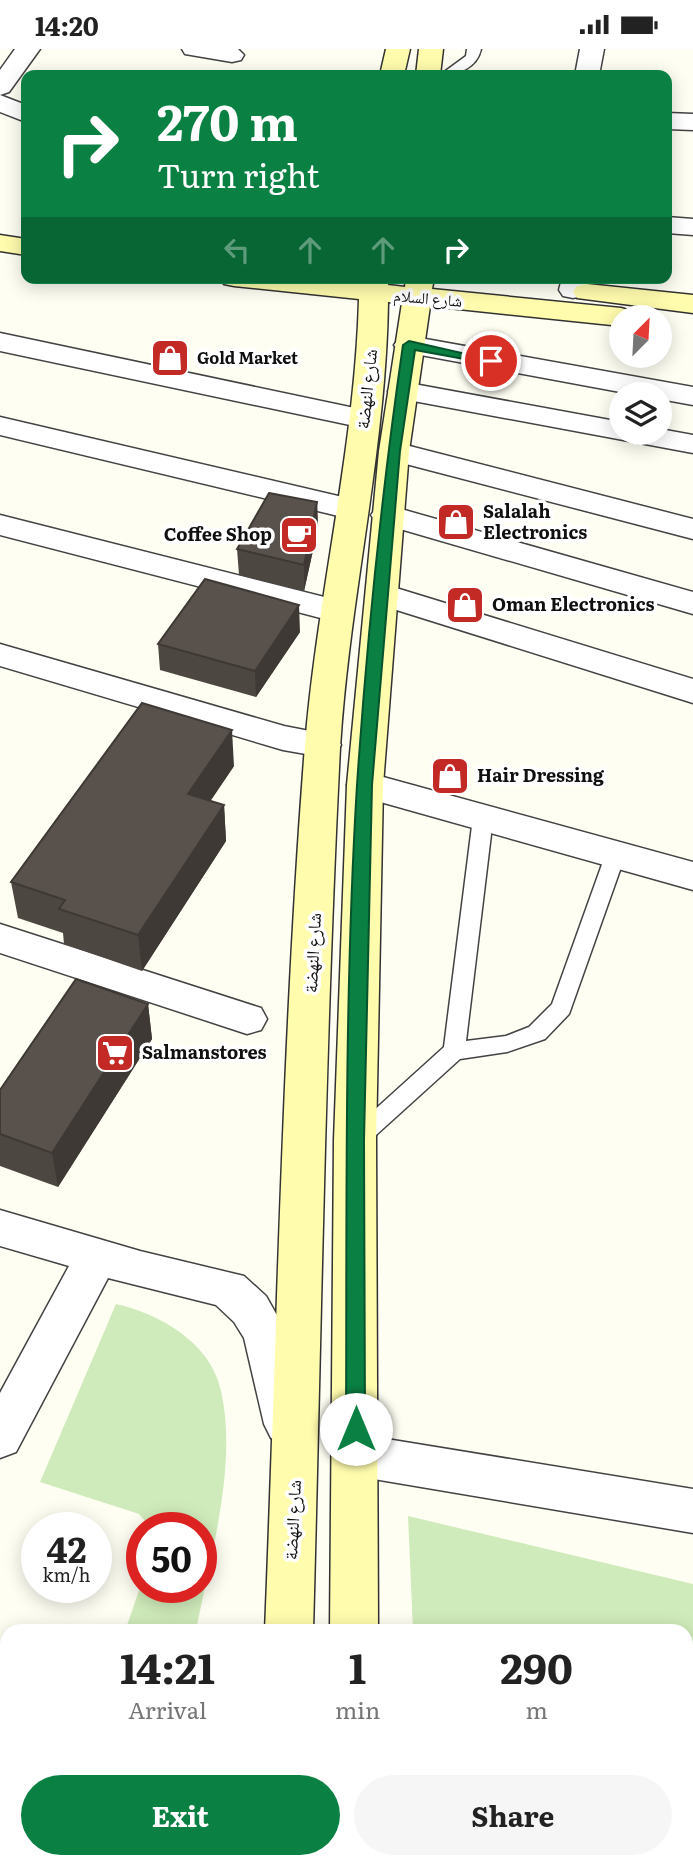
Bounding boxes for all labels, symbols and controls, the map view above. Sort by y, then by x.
text: 14:20 [35,5,99,44]
text: 270 m [157,83,298,156]
icon: right [42,98,133,189]
text: Turn right [157,150,319,198]
icon: left [218,231,256,269]
icon: ahead [291,231,329,269]
icon: ahead [364,231,402,269]
icon: right [437,231,475,269]
street label: شارع السلام [393,282,464,312]
north arrow [609,305,672,367]
map controls [609,305,672,445]
pin [461,331,521,391]
shop icon: Gold Market [149,337,191,379]
icon: arrive [472,342,510,380]
place label: Gold Market [197,345,298,369]
street label: شارع النهضة [348,348,383,430]
button: layers [609,382,672,445]
place label: Salalah Electronics [483,497,587,545]
shop icon: Salalah Electronics [435,501,477,543]
cafe icon: Coffee Shop [278,514,320,556]
place label: Coffee Shop [164,520,272,547]
shop icon: Oman Electronics [444,584,486,626]
place label: Oman Electronics [492,590,655,617]
shop icon: Hair Dressing [429,755,471,797]
place label: Hair Dressing [477,761,605,788]
street label: شارع النهضة [296,912,327,994]
supermarket icon: Salmanstores [94,1032,136,1074]
place label: Salmanstores [142,1038,267,1065]
position arrow [319,1392,393,1466]
street label: شارع النهضة [276,1479,307,1561]
speed limit sign: 50 [126,1512,217,1603]
text: 42 [47,1522,86,1574]
text: km/h [43,1561,90,1588]
text: 14:21 [120,1635,215,1697]
text: 1 [349,1635,366,1697]
text: 290 [500,1635,573,1697]
text: Arrival [128,1692,207,1726]
text: min [335,1692,380,1726]
text: m [525,1692,548,1726]
button: Exit [21,1775,340,1855]
button: Share [354,1775,672,1855]

